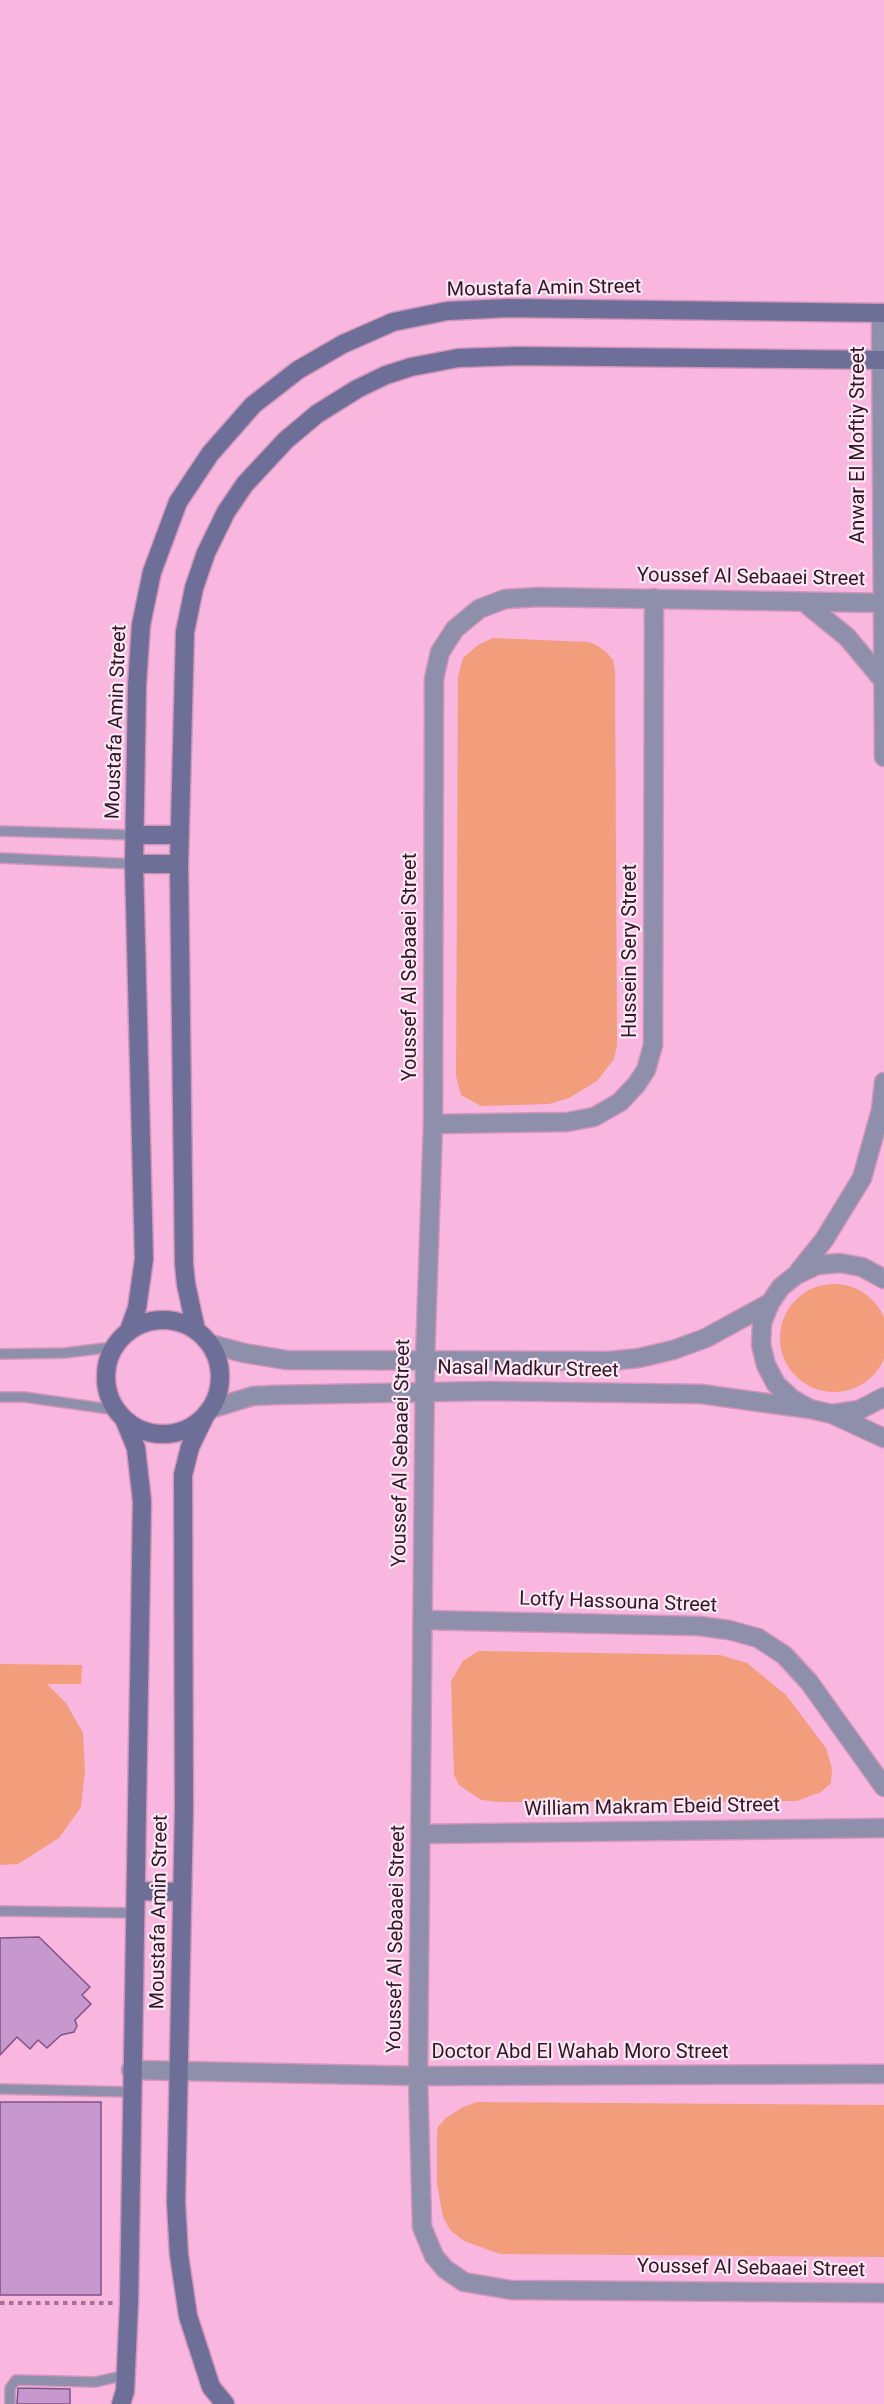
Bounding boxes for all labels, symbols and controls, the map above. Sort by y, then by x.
street label: Moustafa Amin Street [446,275,642,303]
street label: Anwar El Moftiy Street [847,346,871,544]
street label: Youssef Al Sebaaei Street [637,564,865,592]
street label: Moustafa Amin Street [102,624,132,820]
street label: Youssef Al Sebaaei Street [399,853,423,1081]
street label: Hussein Sery Street [619,864,643,1038]
street label: Youssef Al Sebaaei Street [388,1339,416,1567]
street label: Nasal Madkur Street [437,1356,619,1384]
street label: Lotfy Hassouna Street [519,1588,717,1618]
street label: William Makram Ebeid Street [524,1794,780,1822]
street label: Moustafa Amin Street [146,1814,174,2010]
street label: Youssef Al Sebaaei Street [383,1825,411,2053]
street label: Doctor Abd El Wahab Moro Street [431,2041,729,2065]
street label: Youssef Al Sebaaei Street [637,2255,865,2283]

